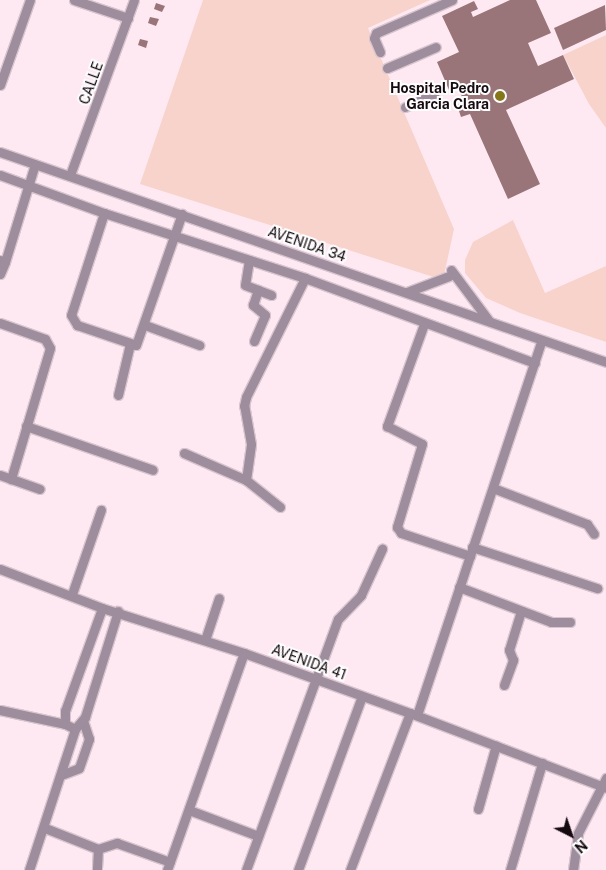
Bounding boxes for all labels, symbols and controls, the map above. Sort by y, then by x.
street label: CALLE [76,59,106,107]
place label: Hospital Pedro Garcia Clara [390,80,489,112]
marker: Hospital Pedro Garcia Clara [493,89,507,103]
street label: AVENIDA 34 [266,223,348,265]
street label: AVENIDA 41 [269,641,349,683]
north arrow [546,810,596,860]
text: N [571,837,590,856]

